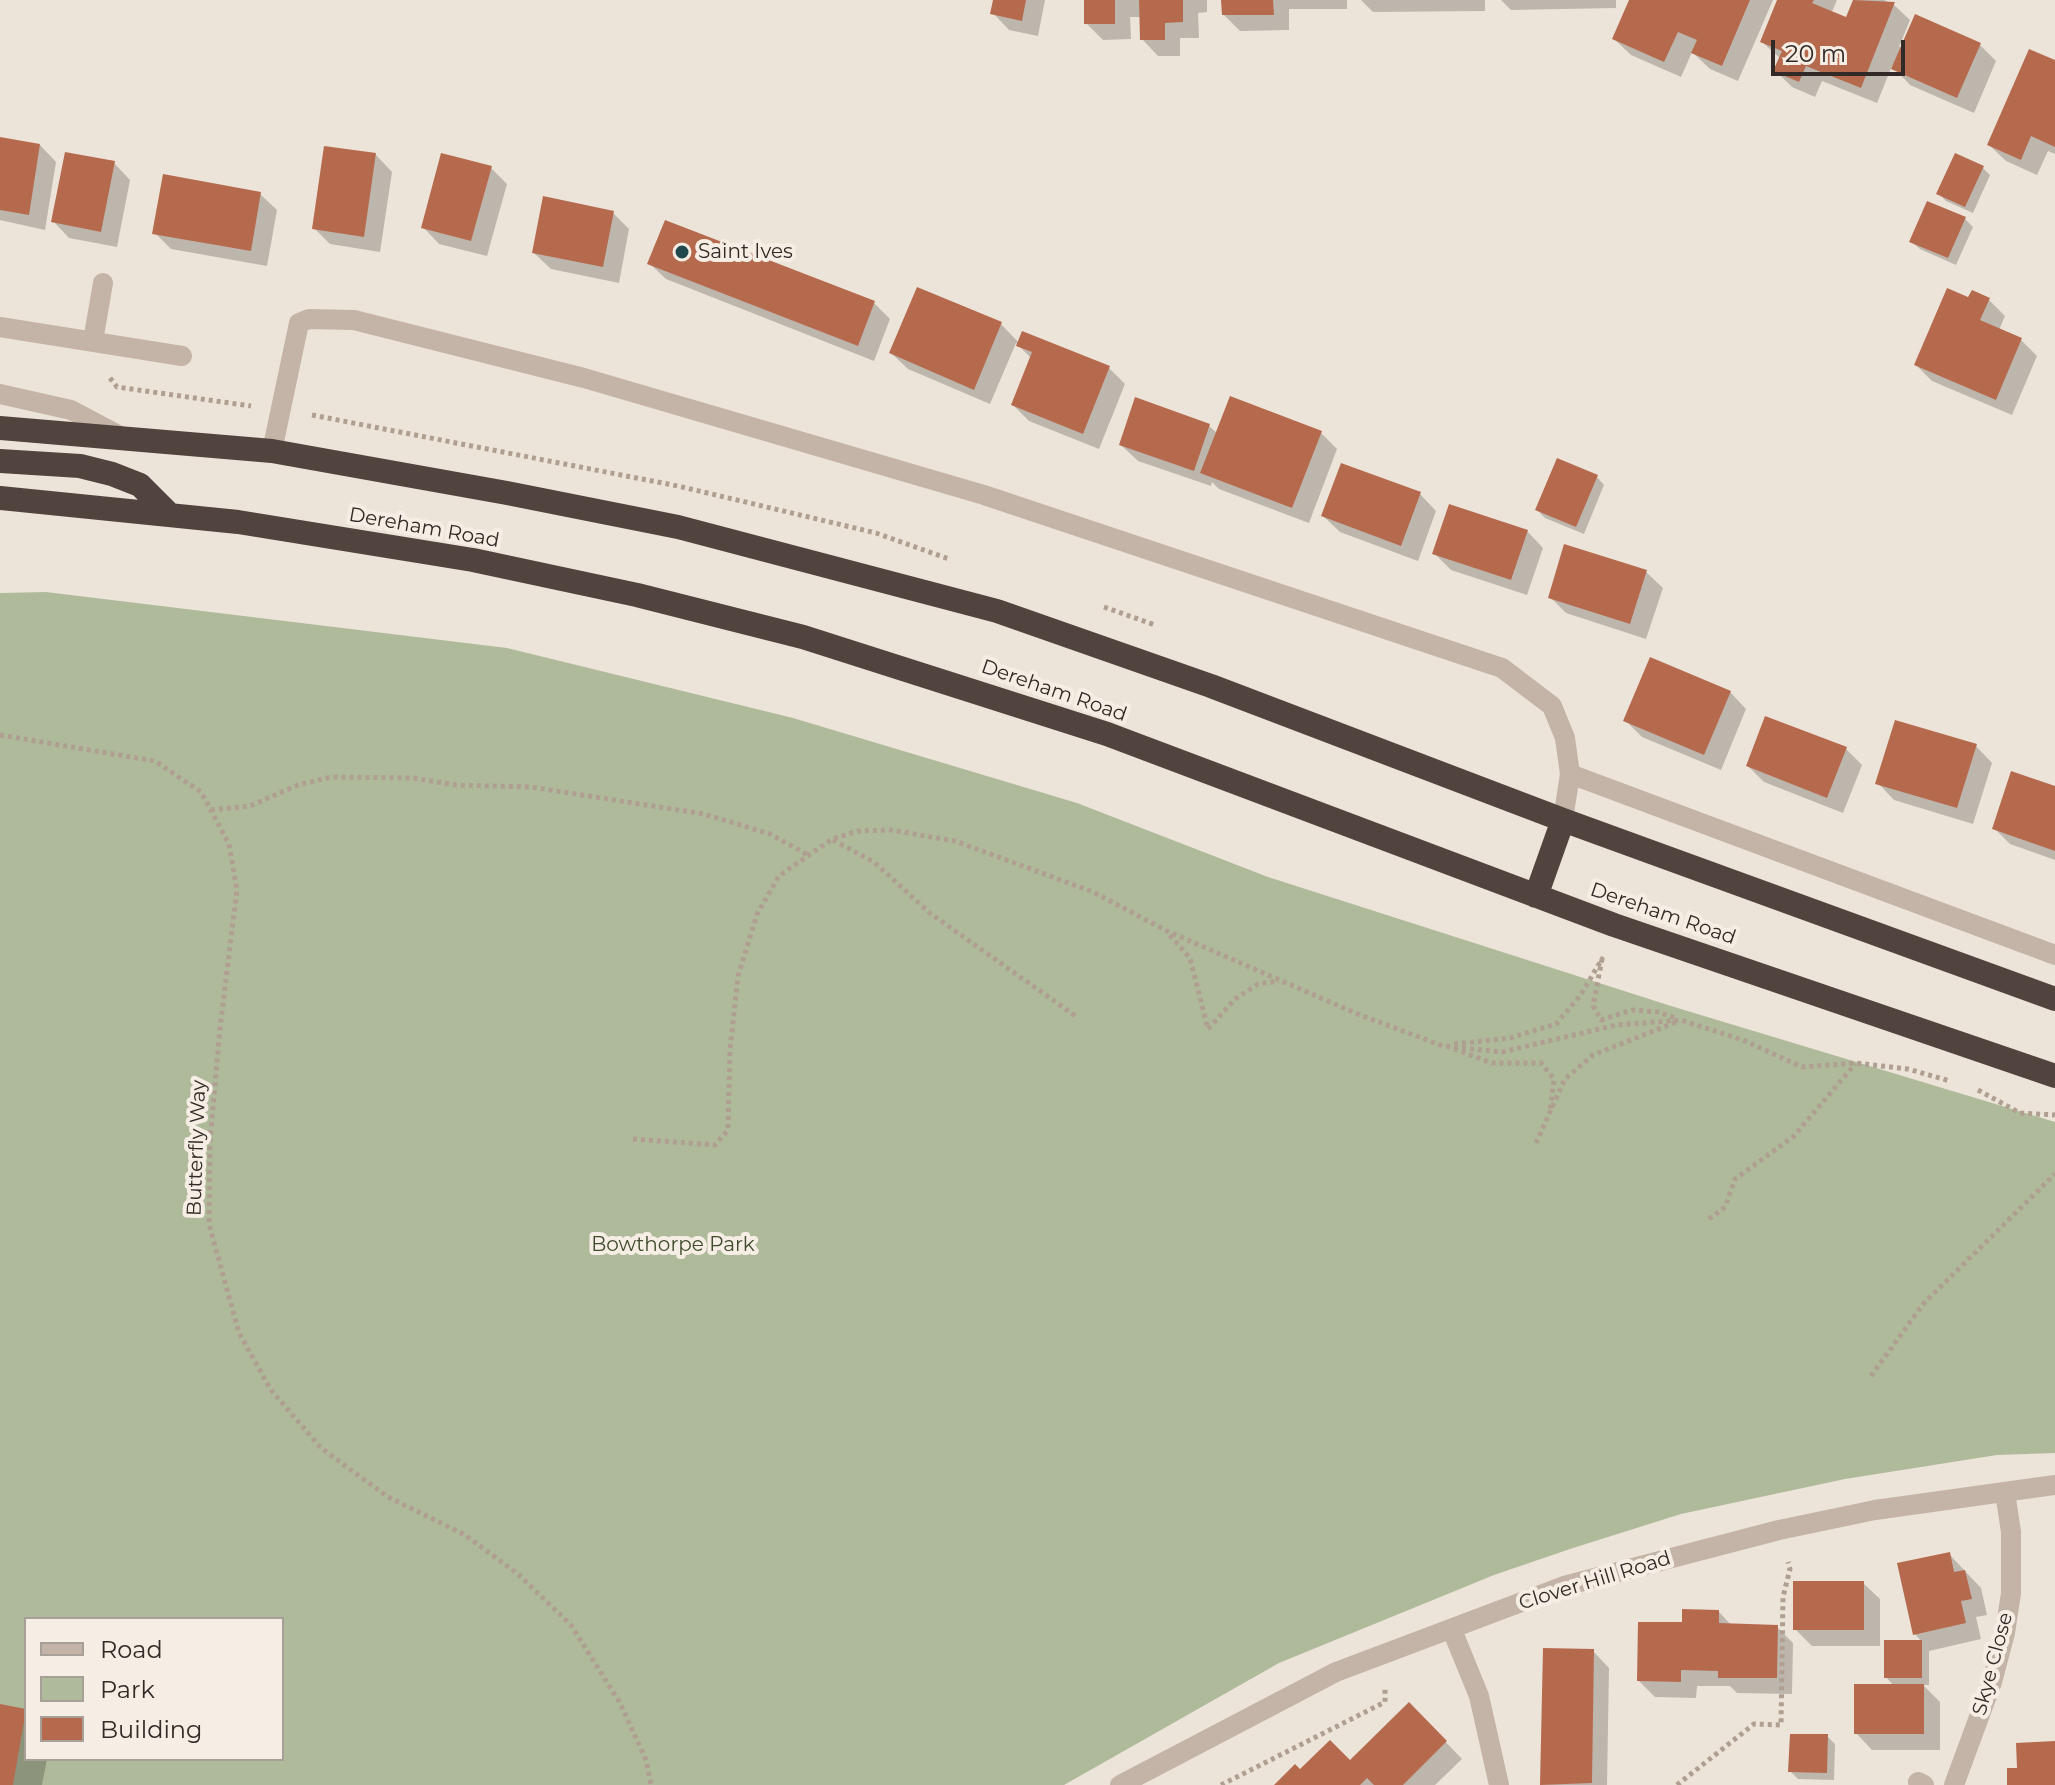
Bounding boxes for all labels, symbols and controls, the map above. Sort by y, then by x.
scale bar [1775,24,1909,74]
text: 20 m [1785,39,1846,68]
place label: Saint Ives [698,240,793,264]
marker: Saint Ives [673,243,691,261]
street label: Dereham Road [347,503,501,553]
street label: Dereham Road [978,655,1130,727]
street label: Dereham Road [1587,878,1739,950]
street label: Butterfly Way [183,1080,211,1216]
park label: Bowthorpe Park [591,1233,755,1257]
street label: Clover Hill Road [1516,1546,1674,1616]
street label: Skye Close [1968,1610,2018,1718]
legend [24,1617,284,1761]
text: Road [100,1635,163,1664]
text: Park [100,1675,155,1704]
text: Building [100,1715,203,1744]

